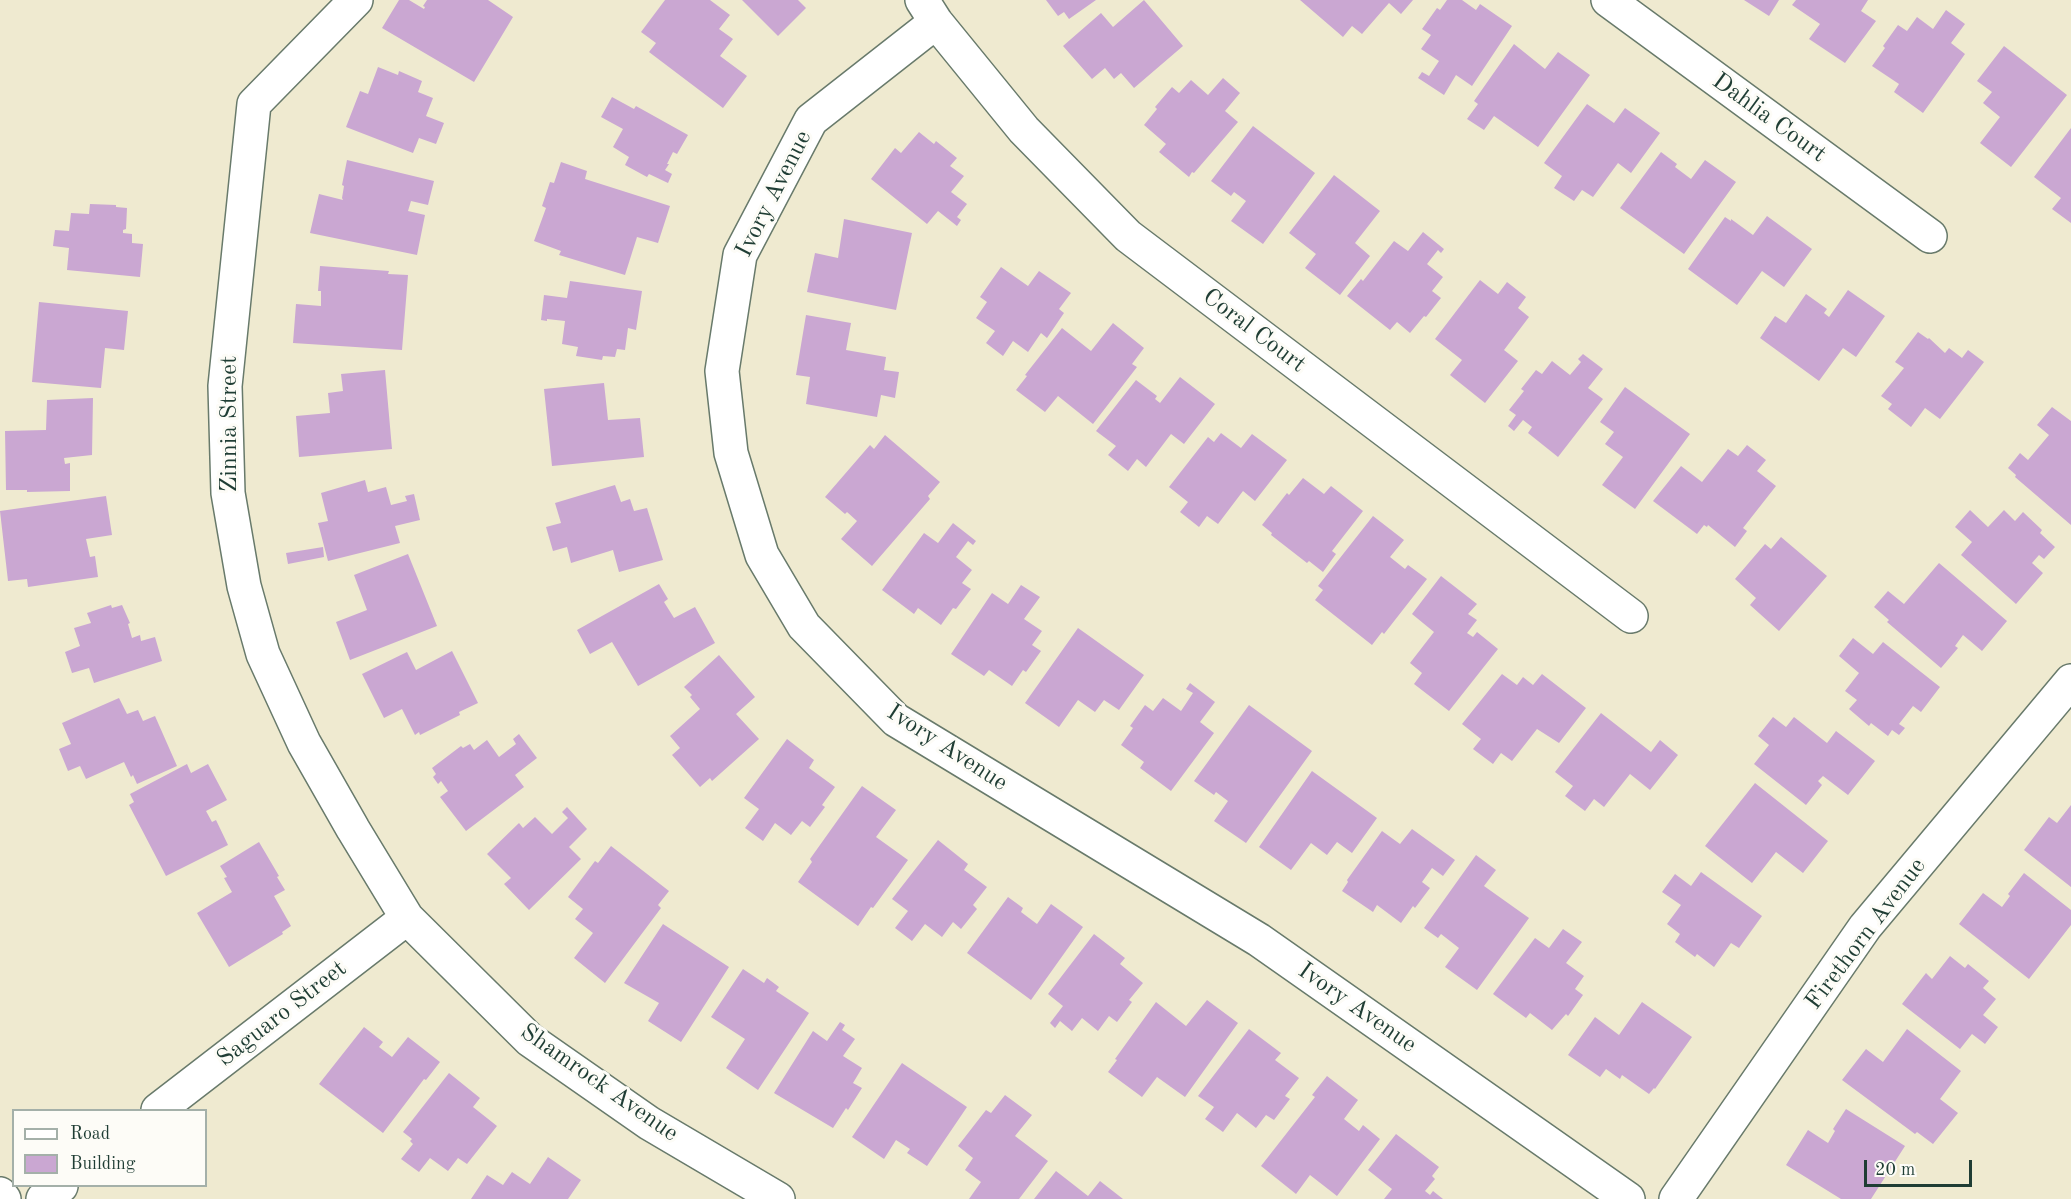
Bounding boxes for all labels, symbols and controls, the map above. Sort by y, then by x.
street label: Dahlia Court [1706,67,1832,169]
street label: Ivory Avenue [730,126,818,262]
street label: Coral Court [1197,283,1311,379]
street label: Zinnia Street [216,356,244,492]
street label: Ivory Avenue [881,698,1013,798]
street label: Firethorn Avenue [1800,852,1932,1016]
street label: Saguaro Street [211,954,353,1074]
street label: Ivory Avenue [1292,957,1422,1059]
street label: Shamrock Avenue [514,1018,684,1148]
legend [12,1109,207,1187]
text: Road [70,1125,110,1143]
scale bar [1867,1148,1975,1186]
text: Building [70,1155,135,1173]
text: 20 m [1875,1161,1915,1179]

